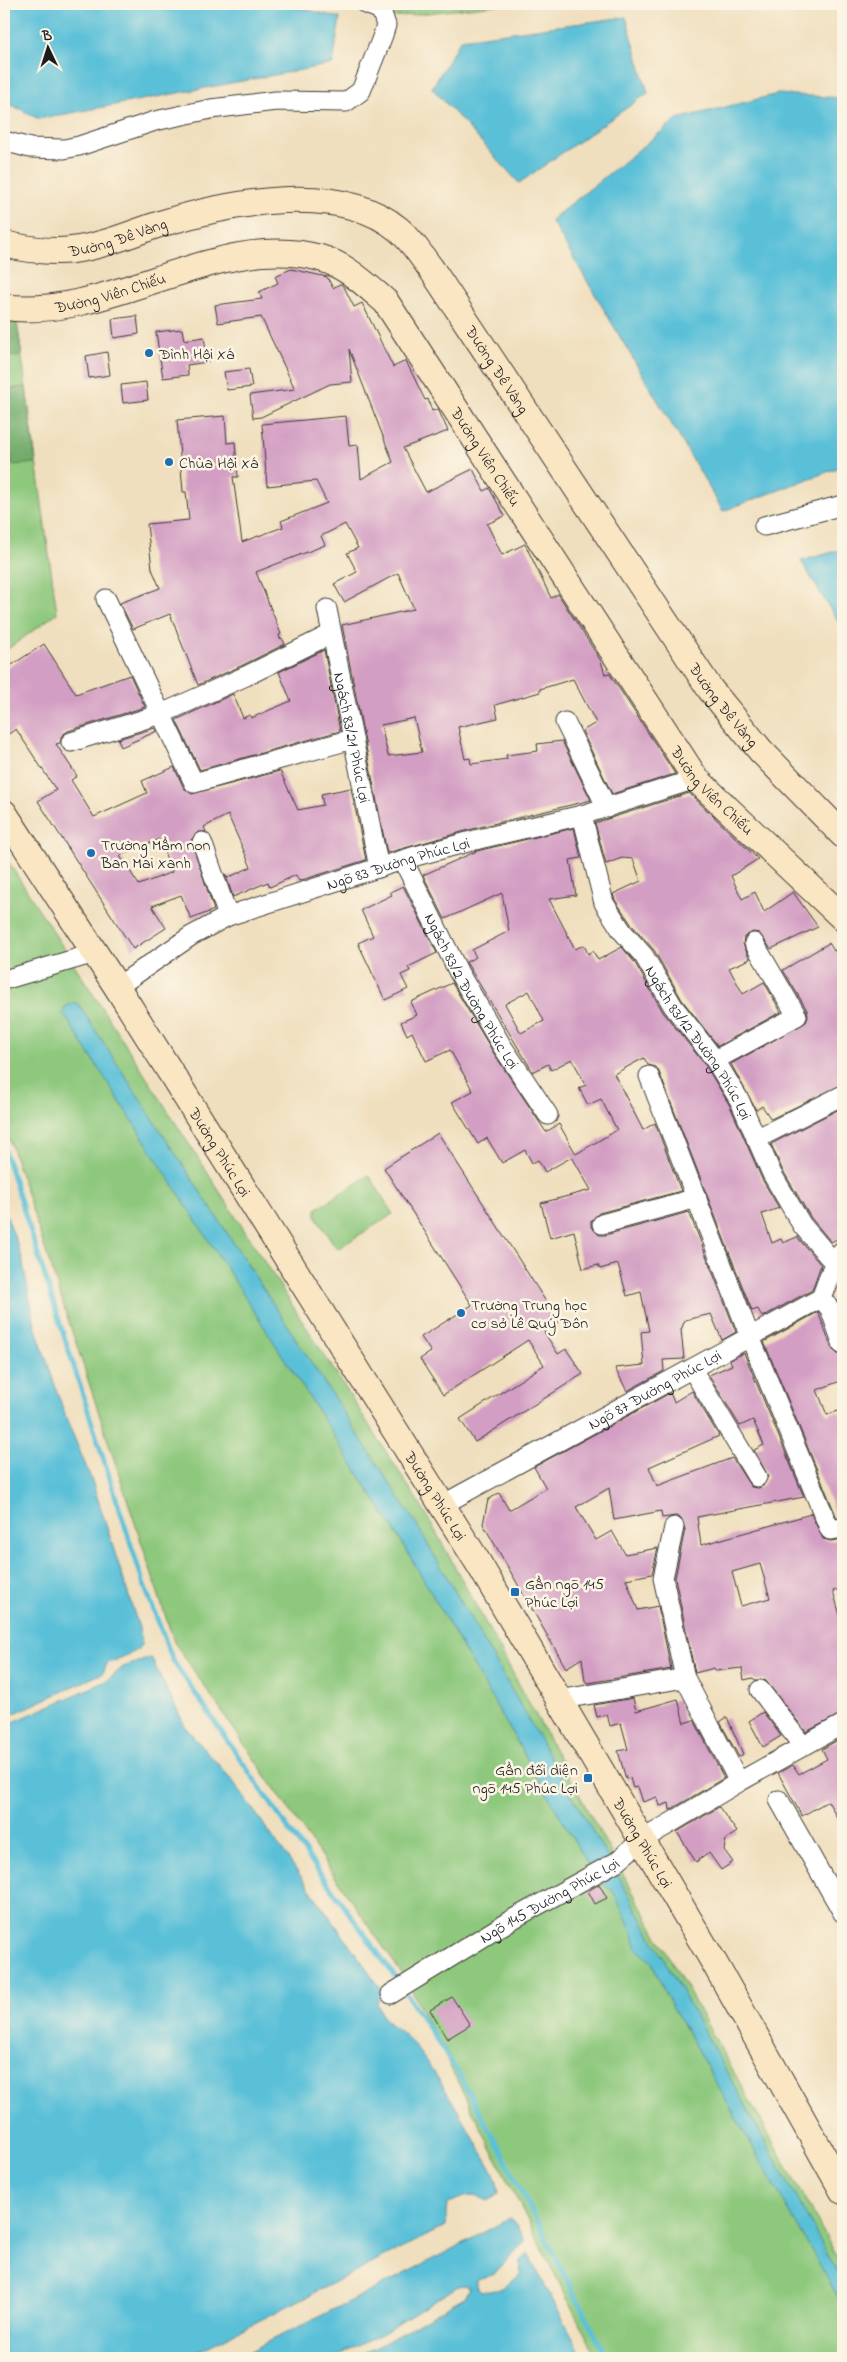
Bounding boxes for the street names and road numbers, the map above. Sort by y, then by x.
street label: Đường Đê Vàng [66,212,170,265]
street label: Đường Viên Chiếu [52,267,169,321]
street label: Đường Đê Vàng [457,320,534,420]
street label: Đường Viên Chiếu [443,402,526,512]
street label: Đường Đê Vàng [681,658,764,754]
street label: Ngách 83/21 Phúc Lợi [326,670,376,805]
street label: Đường Viên Chiếu [663,741,758,842]
street label: Ngõ 83 Đường Phúc Lợi [324,832,473,898]
street label: Ngách 83/2 Đường Phúc Lợi [417,909,524,1075]
street label: Ngách 83/12 Đường Phúc Lợi [638,961,757,1124]
street label: Đường Phúc Lợi [181,1103,256,1202]
street label: Ngõ 87 Đường Phúc Lợi [584,1345,726,1437]
street label: Đường Phúc Lợi [397,1447,472,1546]
street label: Đường Phúc Lợi [605,1793,678,1893]
street label: Ngõ 145 Đường Phúc Lợi [476,1853,626,1950]

